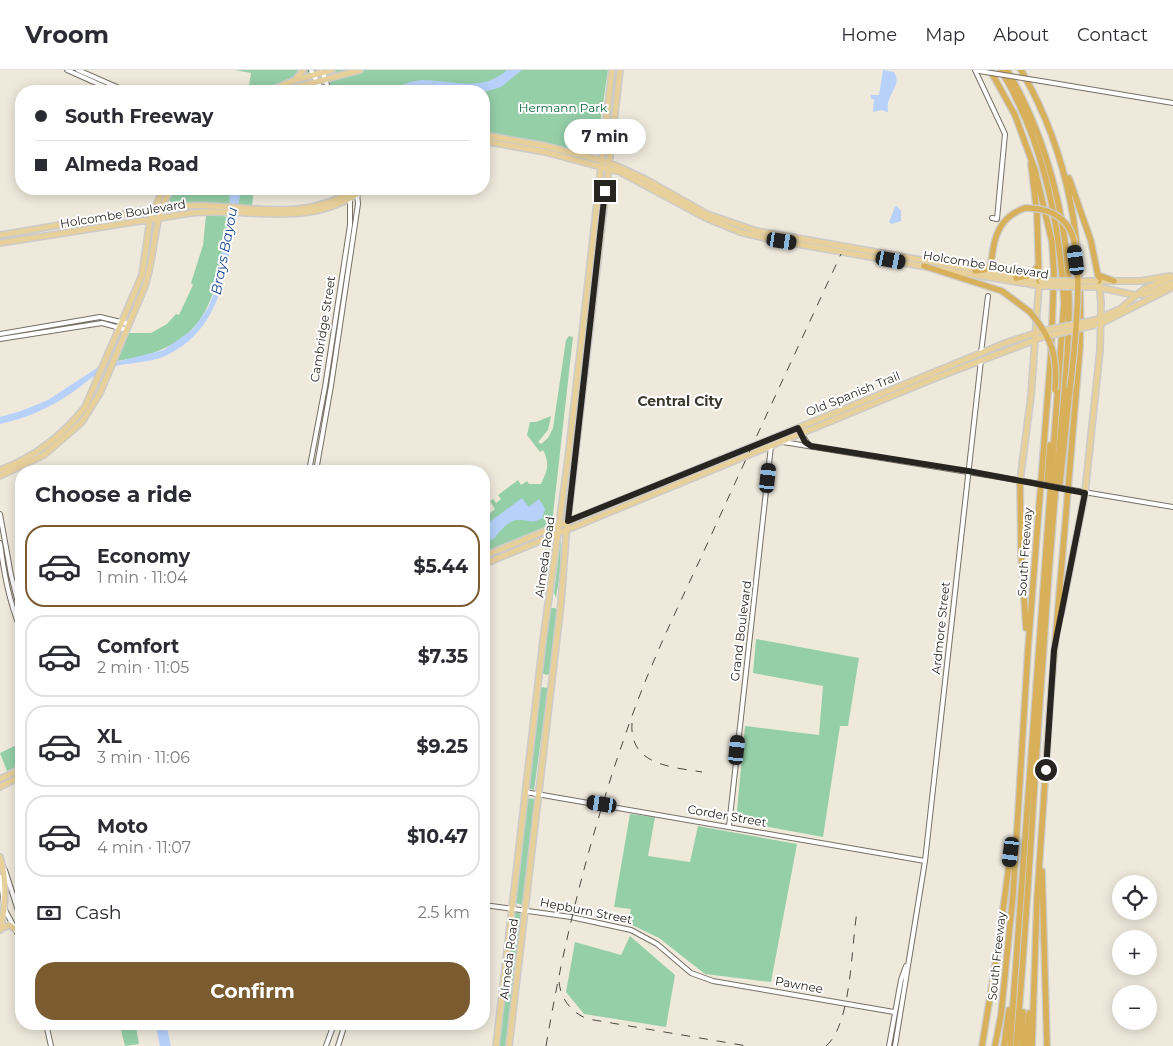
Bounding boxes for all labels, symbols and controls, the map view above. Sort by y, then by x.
text: Vroom [25,20,109,49]
text: Home [841,24,897,46]
text: Map [925,24,965,46]
text: About [993,24,1049,46]
text: Contact [1077,24,1148,46]
park label: Hermann Park [519,100,608,115]
text: South Freeway [65,105,213,128]
callout: 7 min [564,118,646,154]
text: 7 min [581,127,629,146]
text: Almeda Road [65,153,199,176]
route end [594,180,616,202]
street label: Holcombe Boulevard [59,196,187,231]
water label: Brays Bayou [207,206,241,296]
car [766,231,797,251]
car [1066,244,1085,276]
street label: Holcombe Boulevard [922,247,1050,282]
car [874,250,907,270]
street label: Cambridge Street [307,275,338,383]
street label: Old Spanish Trail [804,368,902,419]
district label: Central City [637,392,723,410]
car [758,462,777,494]
text: Choose a ride [35,481,192,508]
street label: South Freeway [1014,506,1035,597]
street label: Almeda Road [531,516,558,598]
icon: car [37,544,82,589]
text: Economy [97,545,190,568]
text: $5.44 [413,555,468,578]
text: 1 min · 11:04 [97,568,188,587]
street label: Grand Boulevard [727,580,754,682]
street label: Ardmore Street [928,581,953,675]
icon: car [37,634,82,679]
text: Comfort [97,635,179,658]
text: $7.35 [418,645,468,668]
text: 2 min · 11:05 [97,658,189,677]
icon: car [37,724,82,769]
text: XL [97,725,122,748]
car [727,734,746,766]
text: $9.25 [417,735,468,758]
text: 3 min · 11:06 [97,748,190,767]
route start [1035,759,1057,781]
car [586,794,617,814]
street label: Corder Street [686,801,768,830]
icon: car [37,814,82,859]
text: Moto [97,815,148,838]
text: $10.47 [407,825,468,848]
car [1001,836,1020,868]
text: 4 min · 11:07 [97,838,191,857]
map controls [1112,875,1157,1030]
button: locate [1112,875,1157,920]
street label: Hepburn Street [539,894,634,927]
icon: cash [35,899,63,927]
text: Cash [75,901,122,924]
text: 2.5 km [418,903,470,922]
street label: South Freeway [984,910,1009,1001]
street label: Almeda Road [496,918,521,1000]
button: + [1112,930,1157,975]
button: Confirm [35,962,470,1020]
street label: Pawnee [774,973,824,996]
button: − [1112,985,1157,1030]

